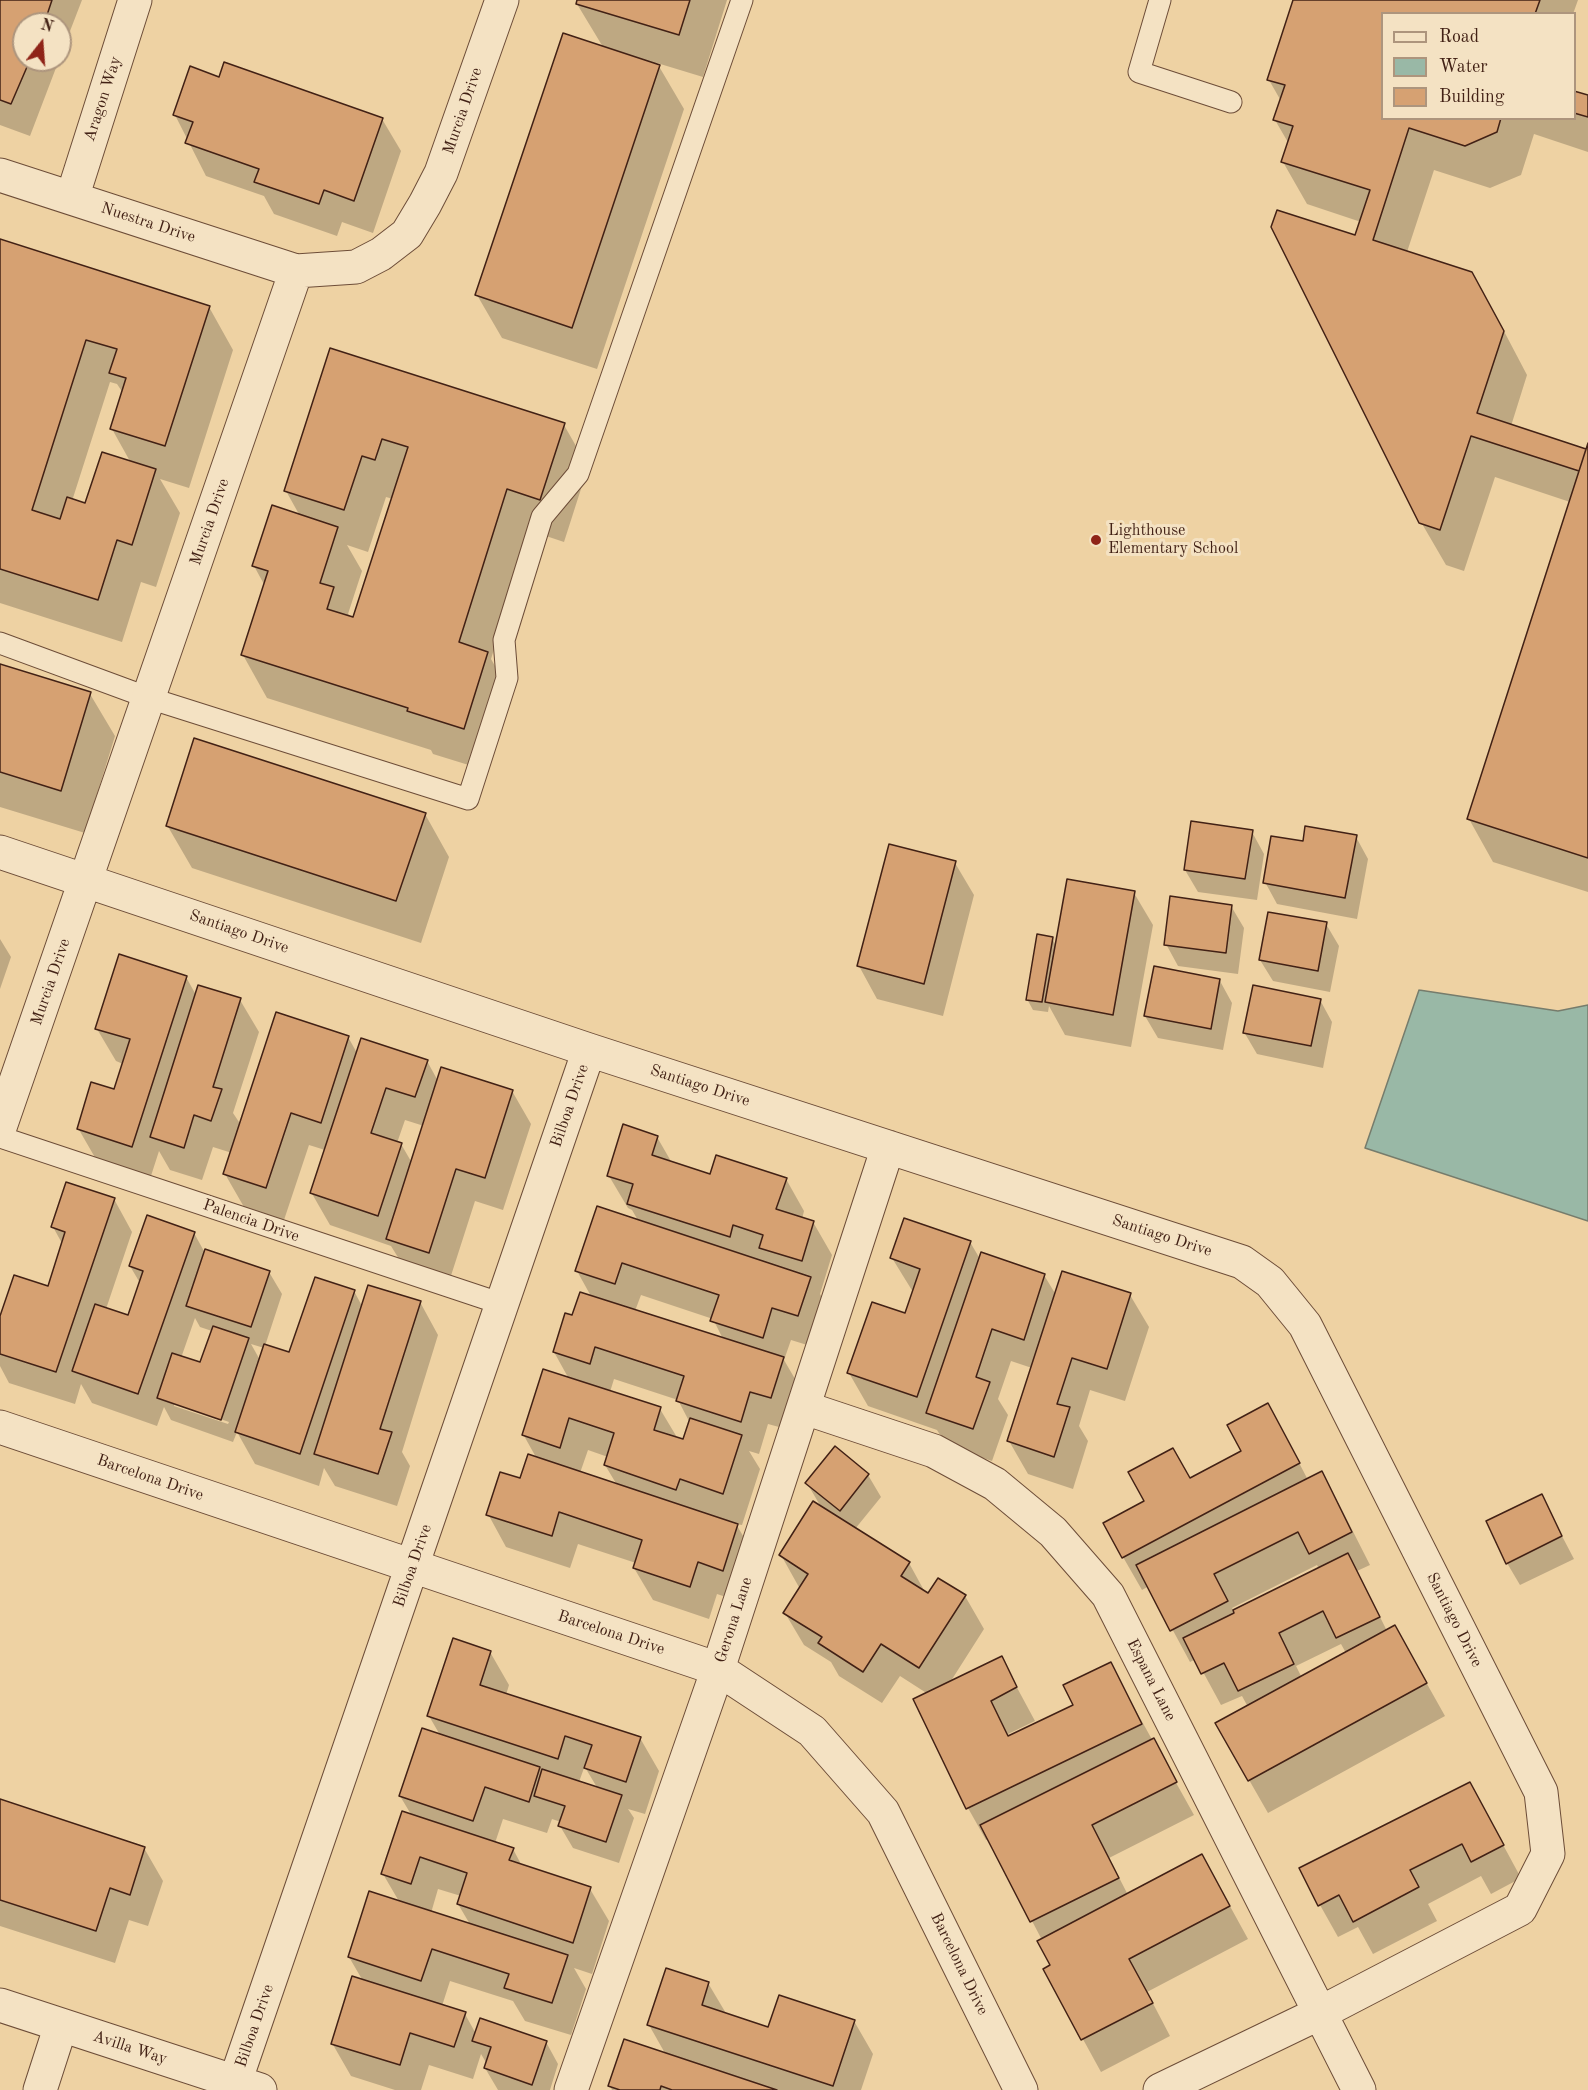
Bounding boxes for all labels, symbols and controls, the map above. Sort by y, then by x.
north arrow [12,12,72,72]
legend [1381,12,1576,120]
text: N [38,17,55,36]
text: Road [1439,28,1479,46]
street label: Aragon Way [80,54,126,144]
text: Water [1439,58,1488,76]
street label: Murcia Drive [439,65,487,157]
text: Building [1439,88,1504,106]
street label: Nuestra Drive [98,199,198,247]
street label: Murcia Drive [186,476,234,568]
place label: Lighthouse Elementary School [1108,521,1238,559]
marker: Lighthouse Elementary School [1089,533,1103,547]
street label: Santiago Drive [187,906,291,958]
street label: Murcia Drive [27,936,75,1028]
street label: Santiago Drive [648,1061,752,1111]
street label: Bilboa Drive [547,1062,593,1150]
street label: Palencia Drive [200,1196,302,1246]
street label: Santiago Drive [1110,1211,1214,1261]
street label: Barcelona Drive [94,1451,206,1505]
street label: Bilboa Drive [390,1522,436,1610]
street label: Santiago Drive [1422,1569,1486,1671]
street label: Gerona Lane [711,1575,757,1665]
street label: Barcelona Drive [555,1607,667,1659]
street label: Espana Lane [1122,1636,1180,1724]
street label: Barcelona Drive [926,1910,992,2018]
street label: Bilboa Drive [232,1982,278,2070]
street label: Avilla Way [90,2027,170,2069]

